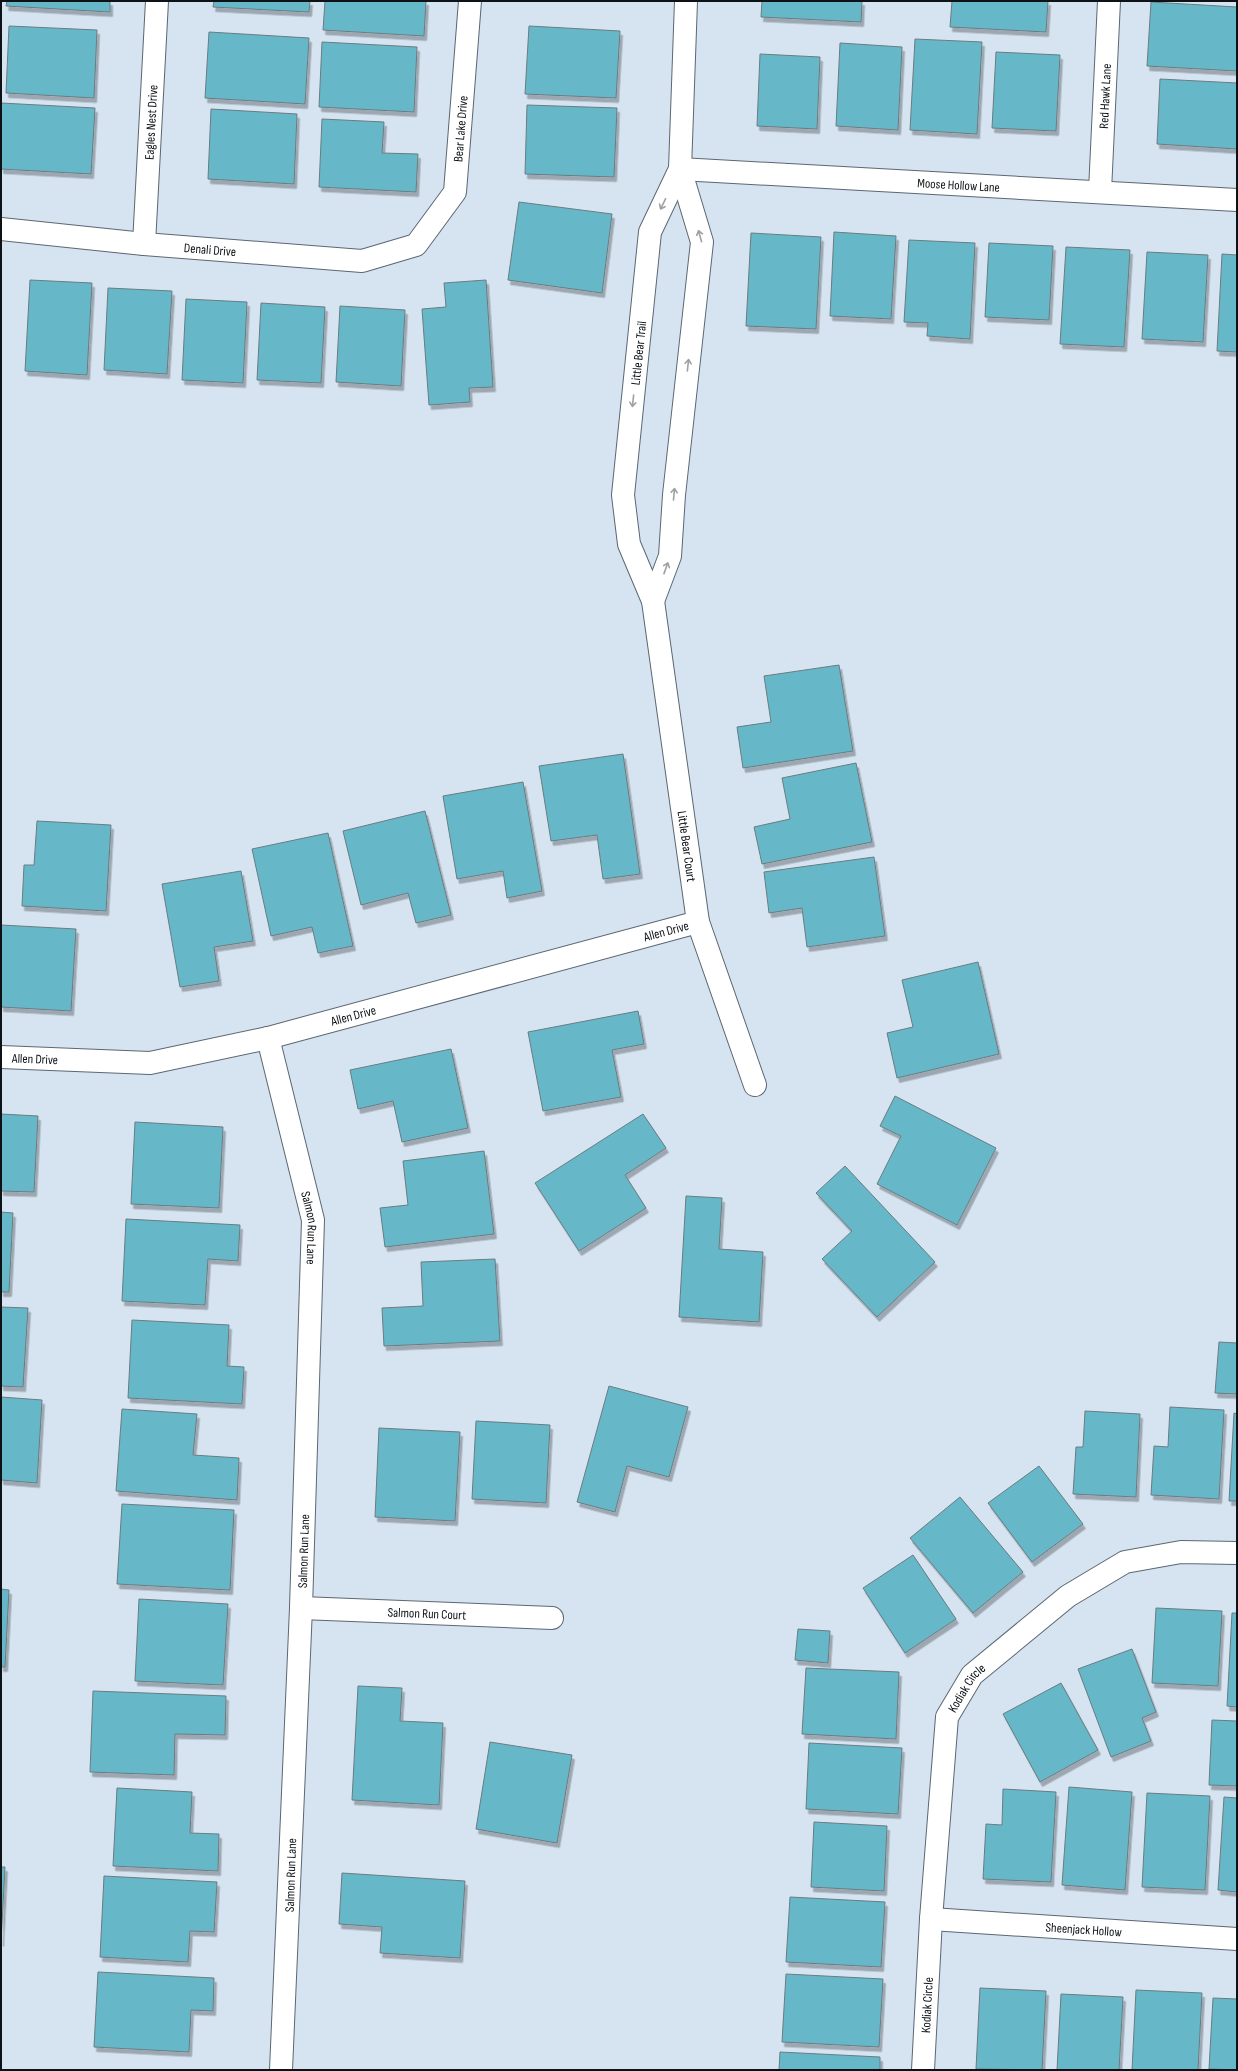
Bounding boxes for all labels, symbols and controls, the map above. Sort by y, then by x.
street label: Red Hawk Lane [1096,63,1115,129]
street label: Eagles Nest Drive [142,84,162,160]
street label: Bear Lake Drive [450,95,472,163]
street label: Moose Hollow Lane [917,175,1000,196]
one-way arrow [659,198,666,210]
one-way arrow [696,230,703,243]
street label: Denali Drive [183,240,237,260]
street label: Little Bear Trail [628,320,650,386]
one-way arrow [684,359,692,372]
one-way arrow [630,394,637,407]
one-way arrow [670,488,678,501]
one-way arrow [662,562,670,574]
street label: Little Bear Court [673,810,699,883]
street label: Allen Drive [641,918,691,946]
street label: Allen Drive [328,1002,378,1030]
street label: Allen Drive [11,1050,58,1068]
street label: Salmon Run Lane [297,1190,320,1265]
street label: Salmon Run Lane [295,1514,313,1588]
street label: Salmon Run Court [387,1604,466,1624]
street label: Kodiak Circle [945,1660,989,1715]
street label: Salmon Run Lane [282,1838,300,1912]
street label: Sheenjack Hollow [1045,1920,1123,1940]
street label: Kodiak Circle [918,1977,937,2034]

